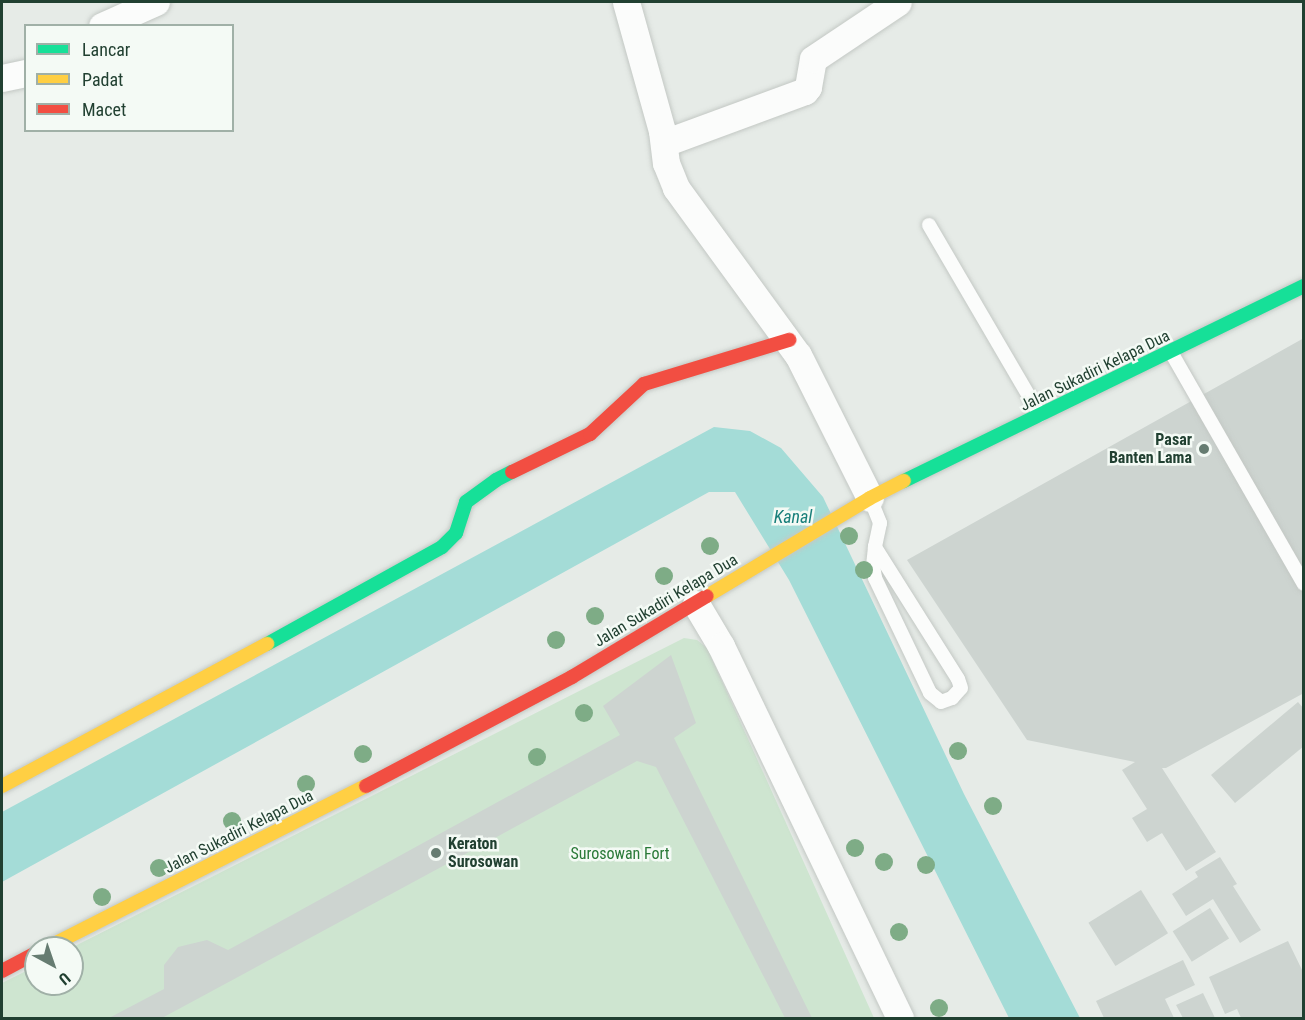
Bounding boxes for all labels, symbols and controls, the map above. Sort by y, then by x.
legend [24,24,234,132]
text: Lancar [82,39,130,60]
text: Padat [82,69,123,90]
text: Macet [82,99,126,120]
street label: Jalan Sukadiri Kelapa Dua [1017,326,1173,416]
place label: Pasar Banten Lama [1109,430,1192,468]
marker: Pasar Banten Lama [1197,442,1211,456]
water label: Kanal [774,506,812,528]
street label: Jalan Sukadiri Kelapa Dua [591,551,741,651]
street label: Jalan Sukadiri Kelapa Dua [162,786,316,878]
place label: Keraton Surosowan [448,834,518,872]
park label: Surosowan Fort [570,844,670,864]
marker: Keraton Surosowan [429,846,443,860]
north arrow [24,936,84,996]
text: U [55,968,74,989]

